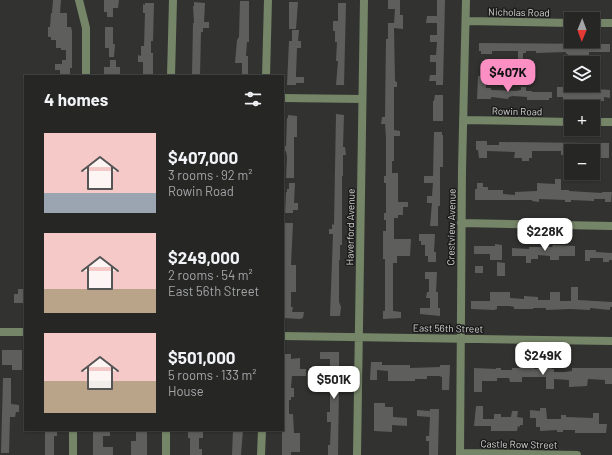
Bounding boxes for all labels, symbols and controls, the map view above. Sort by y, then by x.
street label: Nicholas Road [488,5,550,19]
north arrow [564,12,600,48]
map controls [564,12,600,180]
button: layers [564,56,600,92]
pin: $407K [480,59,536,93]
text: $407K [489,64,527,80]
icon: filters [242,88,264,110]
text: 4 homes [44,89,108,109]
button: + [564,100,600,136]
street label: Rowin Road [492,105,542,117]
button: − [564,144,600,180]
text: $407,000 [168,147,238,167]
icon: home [76,149,124,197]
text: 3 rooms · 92 m² [168,167,252,183]
text: Rowin Road [168,183,234,199]
street label: Crestview Avenue [444,188,458,266]
street label: Haverford Avenue [343,189,357,265]
pin: $228K [517,218,573,252]
text: $228K [526,223,564,239]
text: $249,000 [168,247,240,267]
icon: home [76,249,124,297]
text: 2 rooms · 54 m² [168,267,253,283]
text: East 56th Street [168,283,259,299]
street label: East 56th Street [413,321,484,335]
pin: $249K [515,342,571,376]
text: $501,000 [168,347,236,367]
text: $249K [524,347,562,363]
icon: home [76,349,124,397]
pin: $501K [306,366,362,400]
text: 5 rooms · 133 m² [168,367,257,383]
text: $501K [317,371,351,387]
text: House [168,383,204,399]
street label: Castle Row Street [480,437,558,451]

